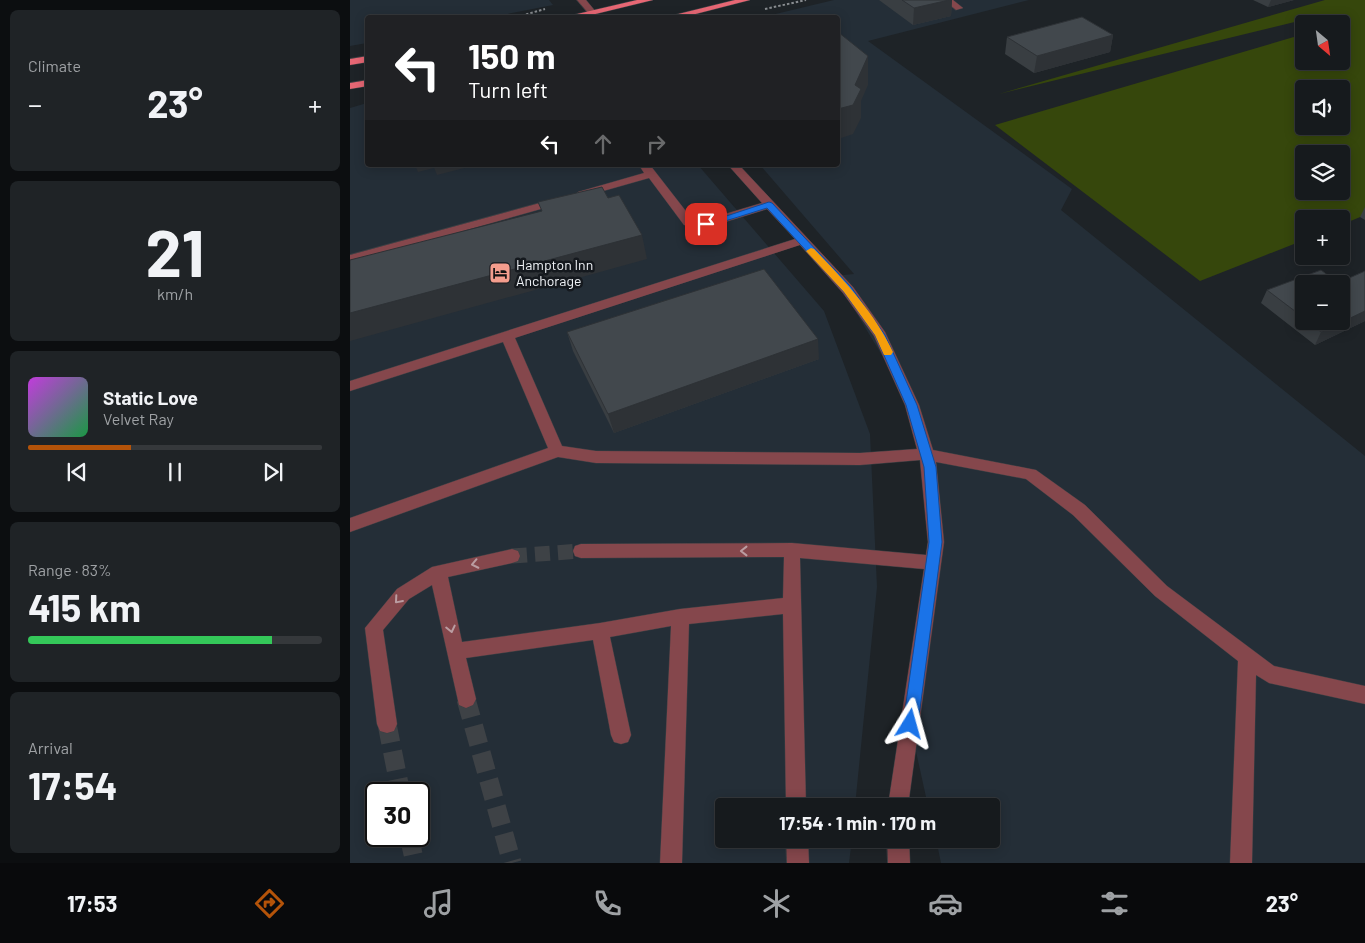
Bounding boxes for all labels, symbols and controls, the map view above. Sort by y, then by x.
north arrow [1295,15,1350,70]
map controls [1295,15,1350,330]
text: 150 m [468,34,555,76]
icon: left [385,35,450,100]
text: Climate [28,56,81,75]
text: Turn left [468,76,548,102]
text: 23° [147,80,203,126]
button: sound [1295,80,1350,135]
text: − [28,87,42,121]
text: + [308,87,322,121]
icon: left [536,130,564,158]
icon: ahead [589,130,617,158]
icon: right [642,130,670,158]
button: layers [1295,145,1350,200]
pin [685,203,727,245]
icon: arrive [692,210,720,238]
button: + [1295,210,1350,265]
text: 21 [145,212,205,290]
place label: Hampton Inn Anchorage [516,256,593,289]
hotel icon: Hampton Inn Anchorage [488,261,512,285]
button: − [1295,275,1350,330]
text: km/h [157,284,193,303]
text: Static Love [103,386,198,409]
text: Velvet Ray [103,409,174,428]
icon: previous [63,458,91,486]
icon: pause [161,458,189,486]
icon: next [259,458,287,486]
one-way arrow [739,546,747,556]
one-way arrow [471,559,479,569]
text: Range · 83% [28,560,112,579]
text: 415 km [28,584,141,630]
one-way arrow [395,594,404,603]
one-way arrow [445,624,455,633]
position arrow [883,697,935,749]
text: Arrival [28,738,73,757]
text: 17:54 [28,762,118,808]
speed limit sign: 30 [365,782,430,847]
text: 17:54 · 1 min · 170 m [779,811,936,834]
icon: directions [252,886,287,921]
icon: music [421,886,456,921]
icon: phone [590,886,625,921]
icon: climate [759,886,794,921]
icon: car [928,886,963,921]
icon: filters [1097,886,1132,921]
text: 17:53 [67,890,117,916]
text: 23° [1266,890,1298,916]

